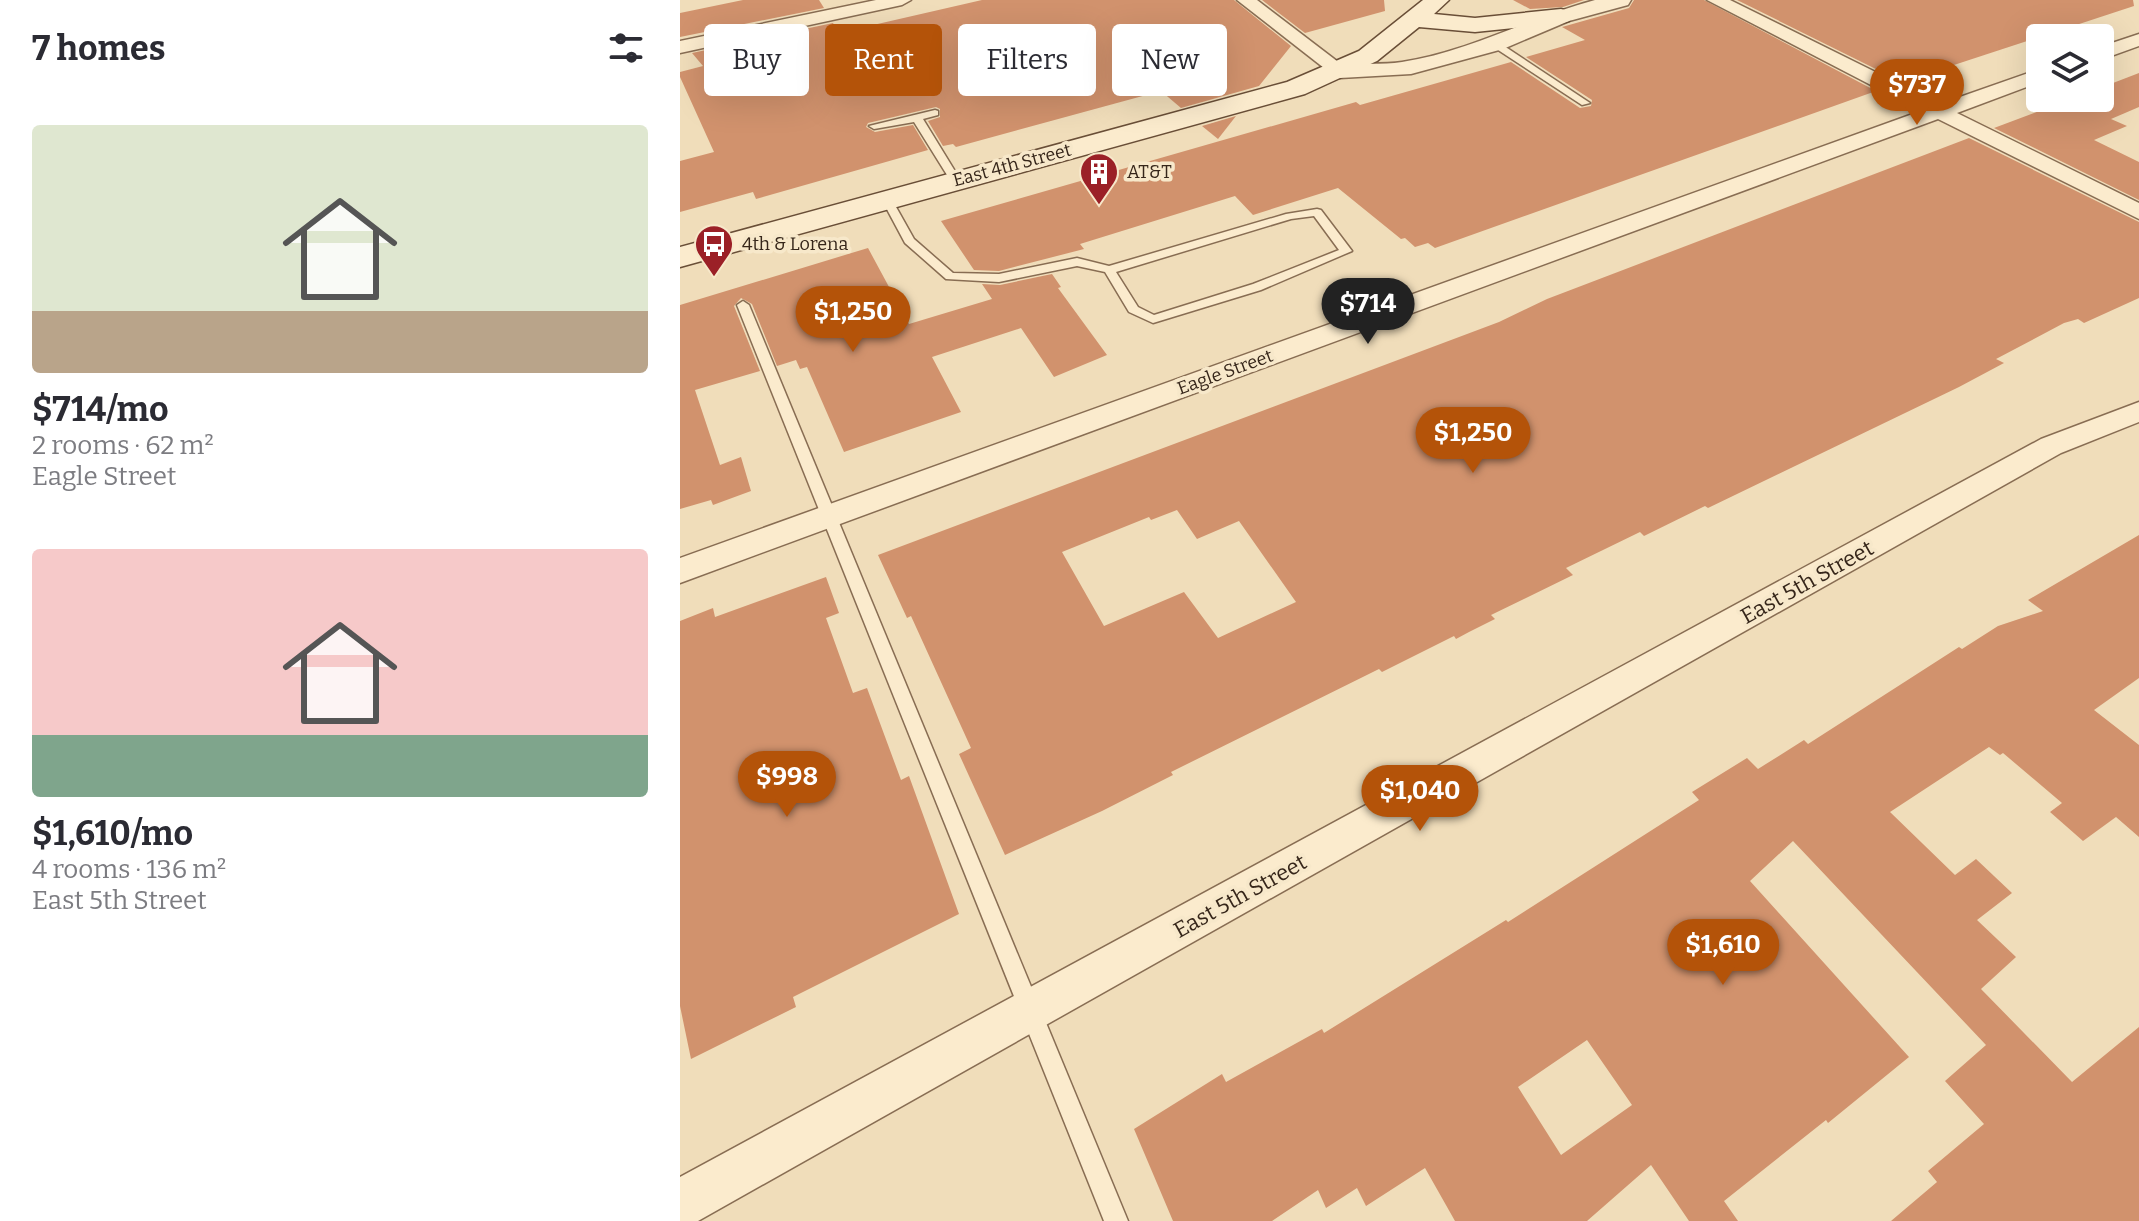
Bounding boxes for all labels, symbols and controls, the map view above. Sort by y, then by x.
chip: Buy [704,24,809,96]
chip: Rent [825,24,942,96]
chip: Filters [958,24,1096,96]
chip: New [1112,24,1227,96]
map controls [2026,24,2114,112]
button: layers [2026,24,2114,112]
icon: filters [604,26,648,70]
text: 7 homes [32,28,165,69]
pin: $737 [1870,59,1964,127]
text: $737 [1888,69,1946,100]
street label: East 4th Street [950,138,1074,191]
building icon: AT&T [1078,151,1120,206]
place label: AT&T [1127,161,1172,183]
icon: home [268,177,412,321]
bus stop icon: 4th & Lorena [693,223,735,278]
place label: 4th & Lorena [742,233,849,255]
pin: $714 [1321,278,1415,346]
pin: $1,250 [788,286,918,354]
text: $714 [1340,288,1396,319]
text: $1,250 [814,296,892,327]
street label: Eagle Street [1174,344,1276,399]
text: $714/mo [32,389,169,430]
pin: $1,250 [1408,407,1538,475]
text: $1,250 [1434,417,1512,448]
text: 2 rooms · 62 m² [32,430,214,461]
text: Eagle Street [32,461,176,492]
street label: East 5th Street [1736,534,1878,630]
icon: home [268,601,412,745]
pin: $998 [740,751,834,819]
text: $998 [756,761,818,792]
pin: $1,040 [1355,765,1485,833]
text: $1,040 [1379,775,1461,806]
text: $1,610/mo [32,813,193,854]
street label: East 5th Street [1169,848,1311,944]
text: 4 rooms · 136 m² [32,854,226,885]
text: East 5th Street [32,885,207,916]
pin: $1,610 [1658,919,1788,987]
text: $1,610 [1685,929,1761,960]

